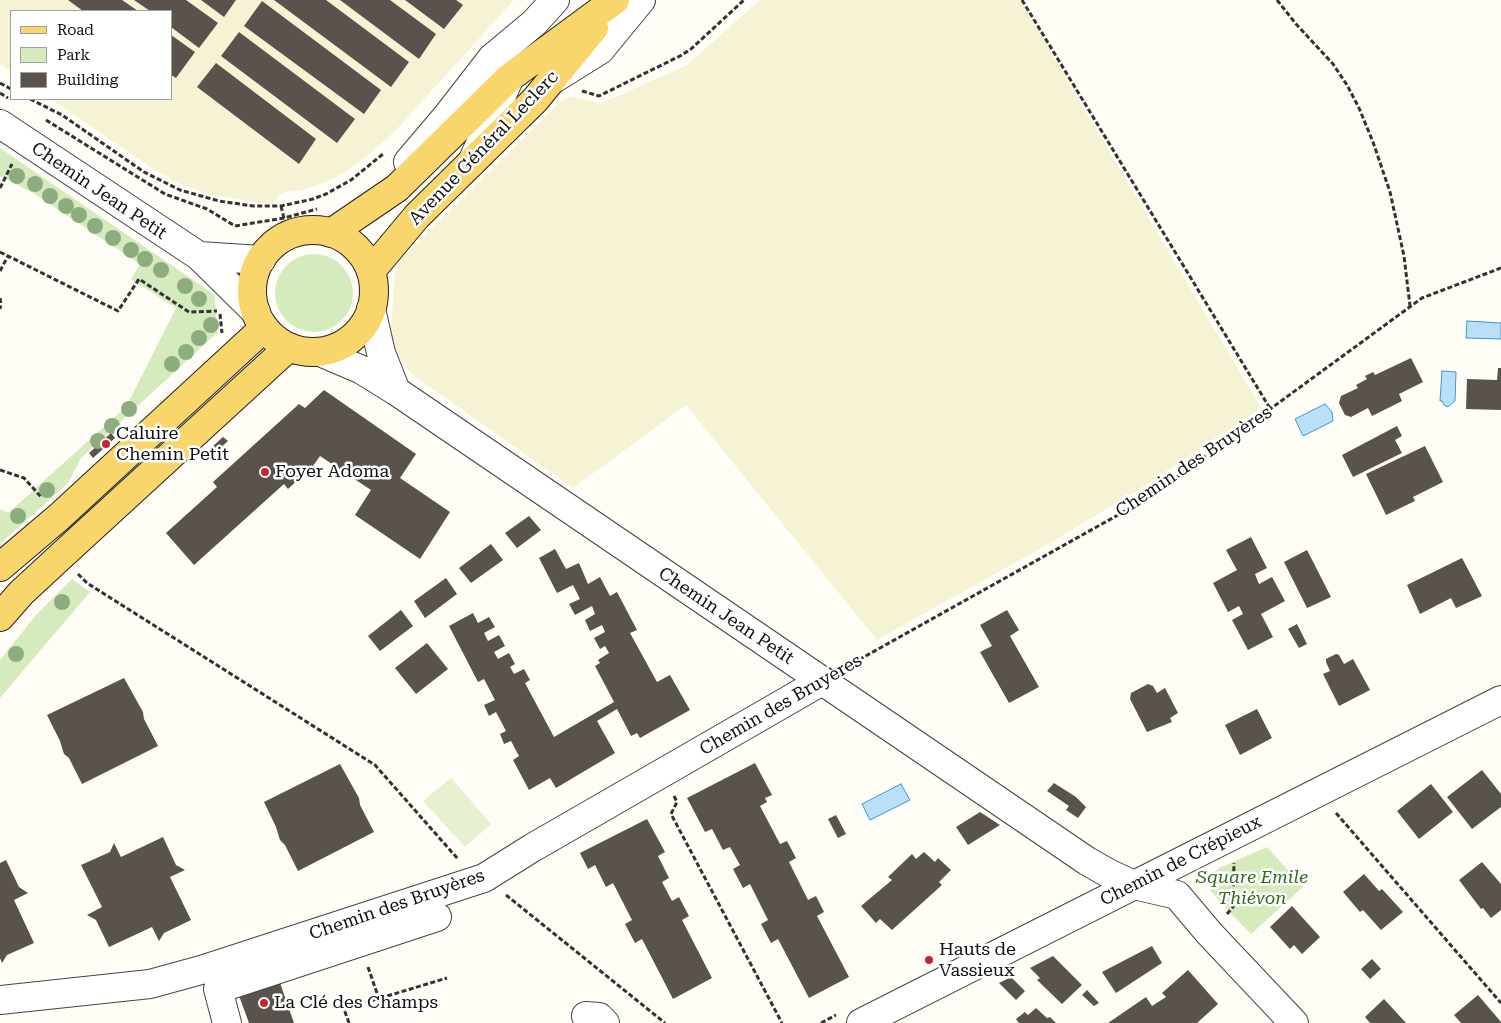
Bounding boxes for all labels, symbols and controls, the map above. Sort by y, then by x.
legend [10,10,172,100]
text: Road [57,21,94,39]
text: Park [57,46,90,64]
street label: Avenue Général Leclerc [405,66,563,230]
text: Building [57,71,118,89]
street label: Chemin Jean Petit [27,138,171,244]
street label: Chemin des Bruyères [1112,402,1276,522]
place label: Caluire Chemin Petit [116,423,229,466]
marker: Caluire Chemin Petit [100,438,112,450]
place label: Foyer Adoma [275,461,389,483]
marker: Foyer Adoma [259,466,271,478]
street label: Chemin Jean Petit [654,563,798,669]
street label: Chemin des Bruyères [696,650,866,760]
street label: Chemin de Crépieux [1097,811,1265,911]
street label: Chemin des Bruyères [307,865,487,945]
park label: Square Emile Thiévon [1196,867,1308,910]
place label: Hauts de Vassieux [939,939,1016,982]
marker: Hauts de Vassieux [923,954,935,966]
place label: La Clé des Champs [274,992,438,1014]
marker: La Clé des Champs [258,997,270,1009]

